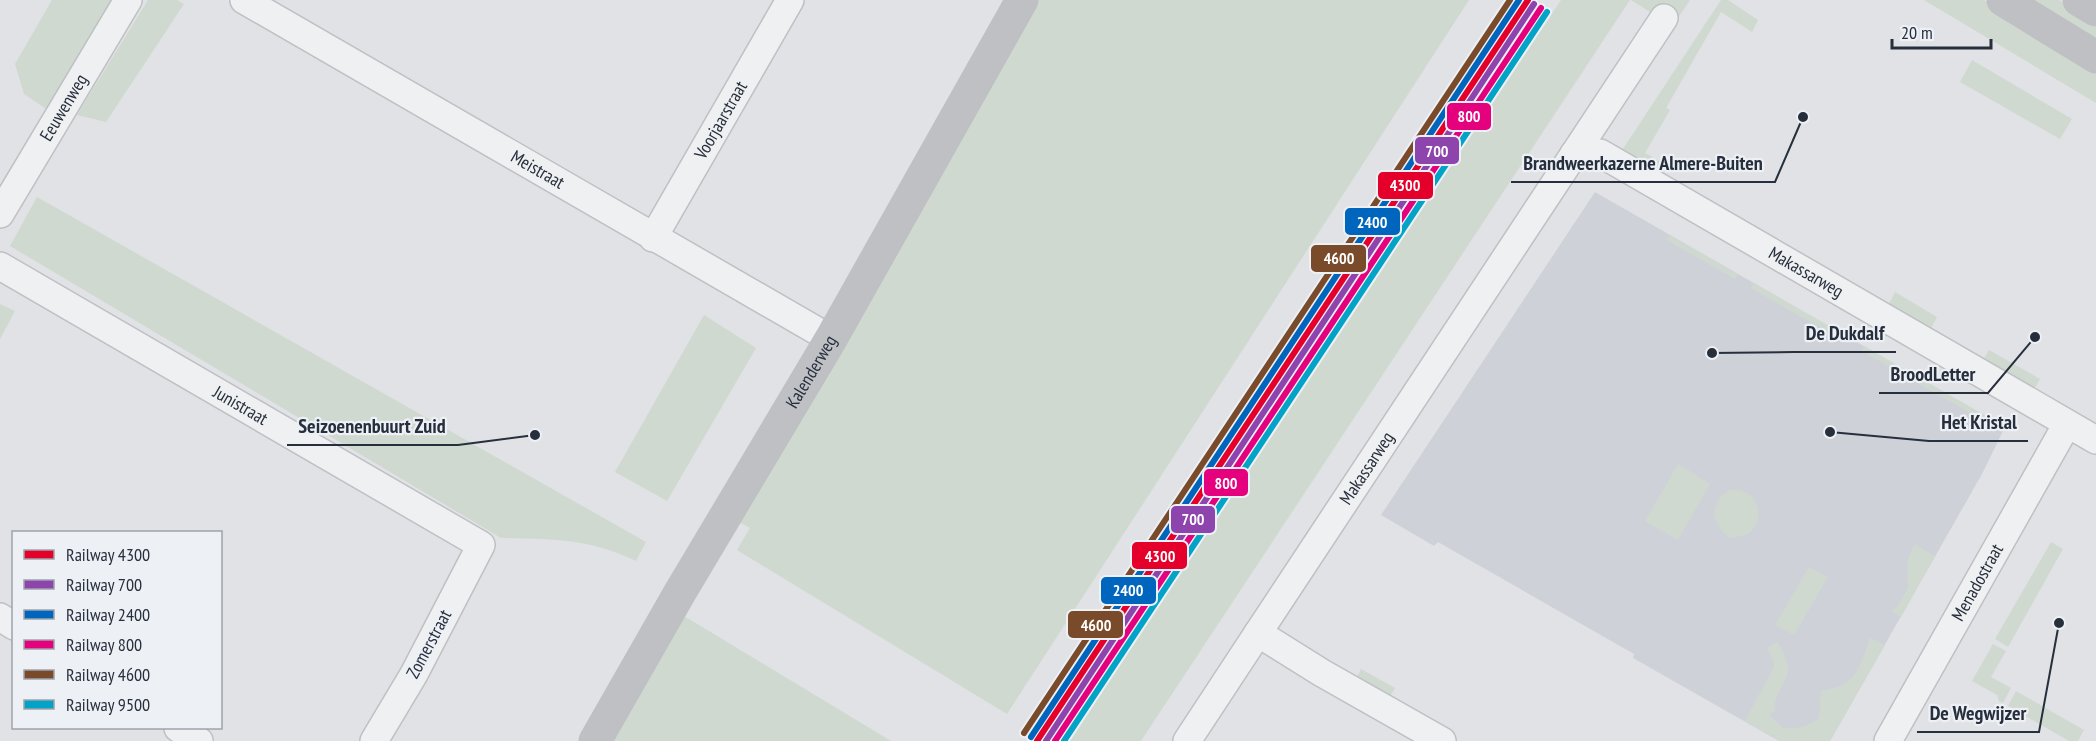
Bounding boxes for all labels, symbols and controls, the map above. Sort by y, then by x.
scale bar [1892,12,1991,50]
text: 20 m [1901,21,1933,44]
street label: Eeuwenweg [34,70,92,145]
street label: Voorjaarstraat [688,77,752,164]
line badge: 800 [1446,102,1492,131]
text: 800 [1458,106,1481,126]
line badge: 700 [1414,136,1460,165]
text: 700 [1426,141,1449,161]
callout: Brandweerkazerne Almere-Buiten [1511,144,1775,182]
street label: Meistraat [507,145,569,194]
text: Brandweerkazerne Almere-Buiten [1523,150,1763,176]
line badge: 4300 [1377,171,1434,200]
text: 4300 [1390,175,1421,195]
line badge: 2400 [1344,207,1401,236]
text: 2400 [1357,212,1388,232]
street label: Makassarweg [1765,241,1848,302]
line badge: 4600 [1310,244,1367,273]
text: 4600 [1324,248,1355,268]
callout: De Dukdalf [1794,314,1896,352]
text: De Dukdalf [1806,320,1886,346]
street label: Kalenderweg [780,331,842,412]
callout: BroodLetter [1879,355,1988,393]
text: BroodLetter [1891,361,1976,387]
street label: Junistraat [208,380,272,430]
callout: Het Kristal [1929,403,2028,441]
callout: Seizoenenbuurt Zuid [287,407,458,445]
text: Het Kristal [1941,409,2017,435]
text: Seizoenenbuurt Zuid [298,413,446,439]
street label: Makassarweg [1334,427,1399,509]
line badge: 800 [1203,468,1249,497]
text: 800 [1215,473,1238,493]
line badge: 700 [1170,505,1216,534]
text: 700 [1182,509,1205,529]
legend [12,531,222,729]
street label: Menadostraat [1946,540,2008,625]
line badge: 4300 [1131,541,1188,570]
text: Railway 4300 [66,543,150,566]
text: 4300 [1145,546,1176,566]
text: Railway 700 [66,573,142,596]
line badge: 2400 [1100,576,1157,605]
text: 2400 [1113,580,1144,600]
text: Railway 2400 [66,603,150,626]
street label: Zomerstraat [401,605,456,682]
line badge: 4600 [1067,610,1124,639]
text: 4600 [1081,615,1112,635]
text: Railway 800 [66,633,142,656]
text: Railway 4600 [66,663,150,686]
text: Railway 9500 [66,693,150,716]
callout: De Wegwijzer [1917,694,2039,732]
text: De Wegwijzer [1930,700,2026,726]

